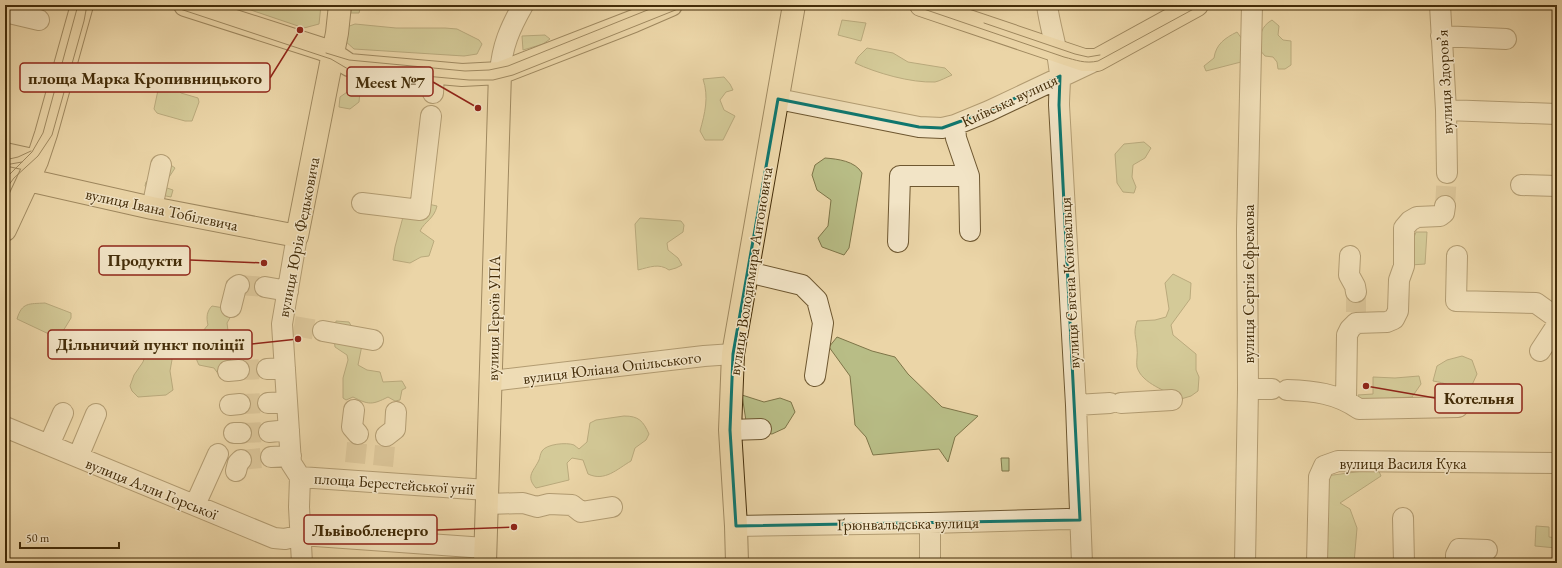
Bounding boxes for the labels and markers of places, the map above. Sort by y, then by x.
callout: площа Марка Кропивницького [20,63,270,92]
callout: Meest №7 [347,67,433,96]
callout: Продукти [99,246,190,275]
callout: Дільничий пункт поліції [48,330,252,359]
callout: Котельня [1435,384,1522,413]
callout: Львівобленерго [304,515,437,544]

